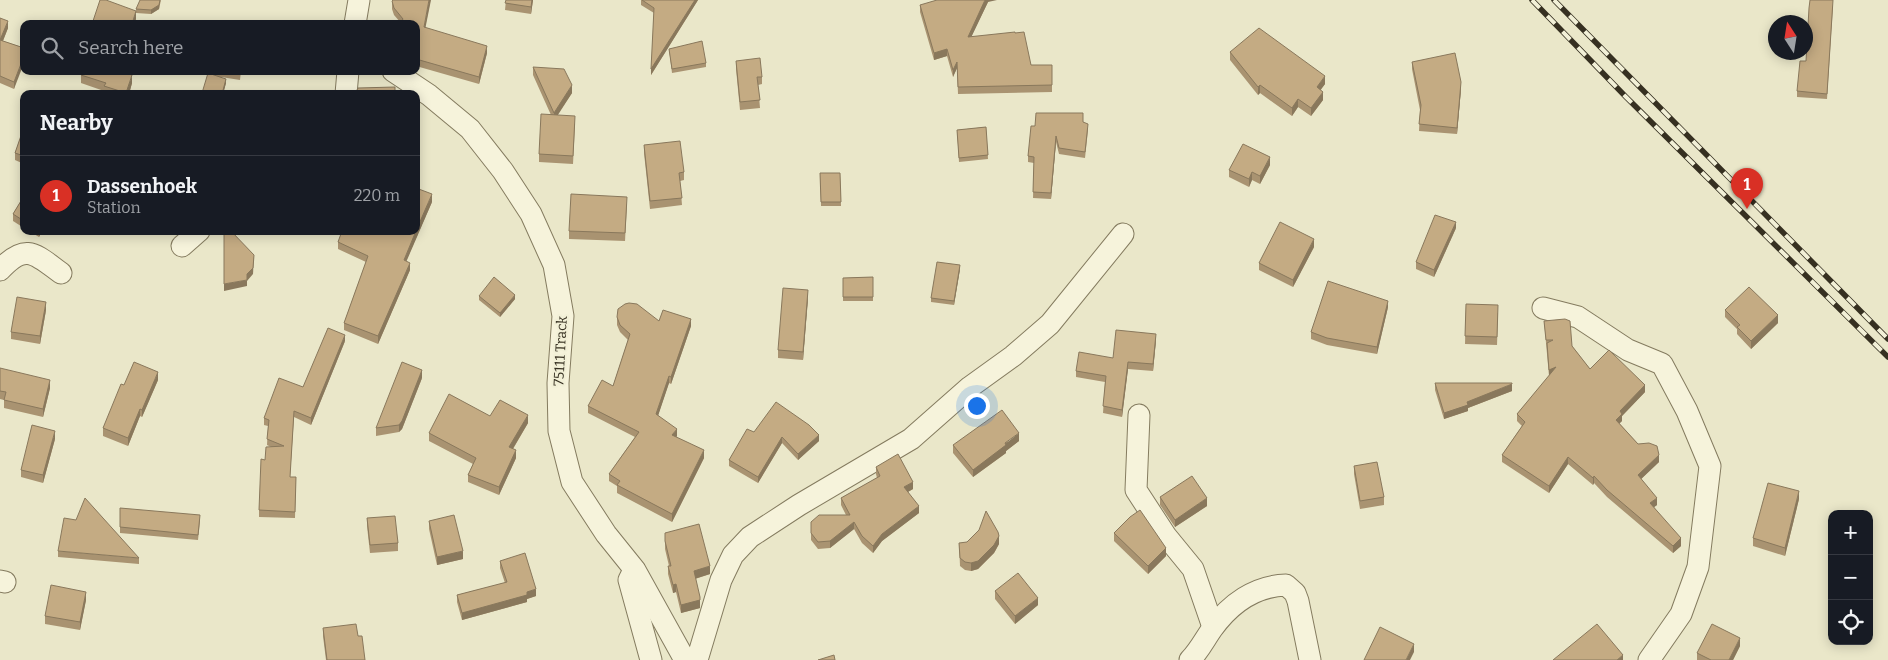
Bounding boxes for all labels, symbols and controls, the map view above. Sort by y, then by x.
north arrow [1768,15,1813,60]
search box [20,20,420,75]
icon: search [38,34,66,62]
text: Search here [78,36,183,59]
text: Nearby [40,110,113,136]
pin: 1 [1731,168,1763,209]
text: Dassenhoek [87,175,197,198]
text: 1 [53,186,59,205]
text: 220 m [354,186,400,205]
text: Station [87,198,141,217]
street label: 75111 Track [550,316,571,386]
your location [964,393,990,419]
map controls [1828,510,1873,645]
button: + [1828,510,1873,555]
button: − [1828,555,1873,600]
button: locate [1828,600,1873,645]

